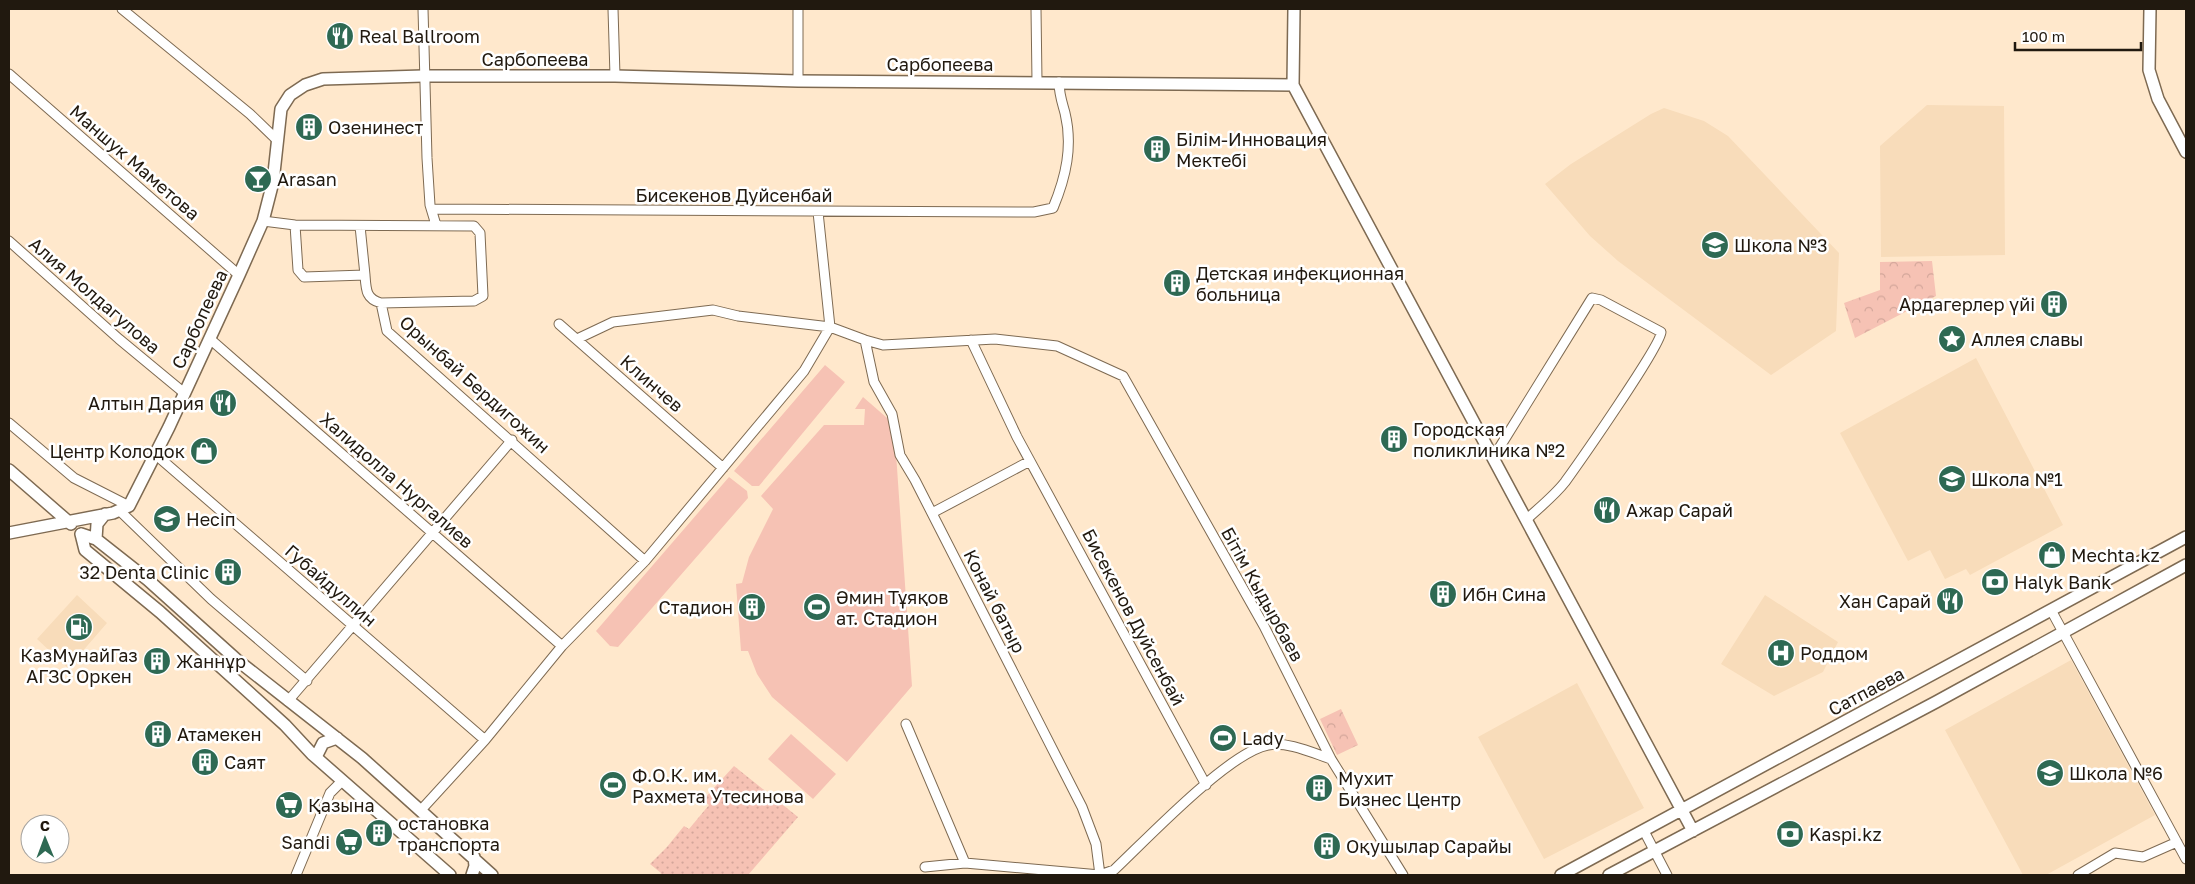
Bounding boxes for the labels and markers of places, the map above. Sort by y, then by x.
restaurant icon: Real Ballroom [325,21,355,51]
place label: Real Ballroom [359,25,480,47]
building icon: Озенинест [294,112,324,142]
place label: Озенинест [328,116,423,138]
place label: Білім-Инновация Мектебі [1176,128,1327,171]
building icon: Білім-Инновация Мектебі [1142,134,1172,164]
bar icon: Arasan [243,164,273,194]
place label: Arasan [277,168,337,190]
school or university icon: Школа №3 [1700,230,1730,260]
place label: Школа №3 [1734,234,1828,256]
place label: Детская инфекционная больница [1196,262,1404,305]
building icon: Детская инфекционная больница [1162,268,1192,298]
building icon: Ардагерлер үйі [2039,289,2069,319]
place label: Ардагерлер үйі [1899,293,2035,315]
place icon: Аллея славы [1937,324,1967,354]
place label: Аллея славы [1971,328,2084,350]
restaurant icon: Алтын Дария [208,388,238,418]
place label: Алтын Дария [88,392,204,414]
place label: Городская поликлиника №2 [1413,418,1565,461]
building icon: Городская поликлиника №2 [1379,424,1409,454]
shop icon: Центр Колодок [189,436,219,466]
place label: Центр Колодок [50,440,185,462]
school or university icon: Школа №1 [1937,464,1967,494]
place label: Школа №1 [1971,468,2063,490]
restaurant icon: Ажар Сарай [1592,495,1622,525]
place label: Ажар Сарай [1626,499,1733,521]
school or university icon: Несіп [152,504,182,534]
place label: Несіп [186,508,236,530]
shop icon: Mechta.kz [2037,540,2067,570]
place label: Mechta.kz [2071,544,2160,566]
building icon: 32 Denta Clinic [213,557,243,587]
place label: 32 Denta Clinic [79,561,209,583]
bank icon: Halyk Bank [1980,567,2010,597]
place label: Halyk Bank [2014,571,2111,593]
building icon: Ибн Сина [1428,579,1458,609]
place label: Ибн Сина [1462,583,1546,605]
place label: Әмин Тұяқов ат. Стадион [836,586,948,629]
restaurant icon: Хан Сарай [1935,586,1965,616]
place label: Хан Сарай [1839,590,1931,612]
building icon: Стадион [737,592,767,622]
sports icon: Әмин Тұяқов ат. Стадион [802,592,832,622]
place label: Стадион [658,596,733,618]
fuel station icon: КазМунайГаз АГЗС Оркен [64,612,94,642]
hospital icon: Роддом [1766,638,1796,668]
place label: Роддом [1800,642,1868,664]
place label: КазМунайГаз АГЗС Оркен [20,644,138,687]
building icon: Жаннұр [142,646,172,676]
place label: Жаннұр [176,650,246,673]
building icon: Атамекен [143,719,173,749]
place label: Атамекен [177,723,261,745]
sports icon: Lady [1208,723,1238,753]
place label: Lady [1242,727,1284,749]
building icon: Саят [190,747,220,777]
place label: Саят [224,751,266,773]
school or university icon: Школа №6 [2035,758,2065,788]
place label: Школа №6 [2069,762,2163,784]
place label: Ф.О.К. им. Рахмета Утесинова [632,764,804,807]
place label: Мухит Бизнес Центр [1338,767,1461,810]
sports icon: Ф.О.К. им. Рахмета Утесинова [598,770,628,800]
building icon: Мухит Бизнес Центр [1304,773,1334,803]
supermarket icon: Қазына [274,790,304,820]
place label: Қазына [308,794,375,816]
place label: остановка транспорта [398,812,500,855]
building icon: остановка транспорта [364,818,394,848]
bank icon: Kaspi.kz [1775,819,1805,849]
place label: Kaspi.kz [1809,823,1882,845]
supermarket icon: Sandi [334,827,364,857]
place label: Sandi [281,831,330,853]
building icon: Оқушылар Сарайы [1312,831,1342,861]
place label: Оқушылар Сарайы [1346,835,1512,857]

